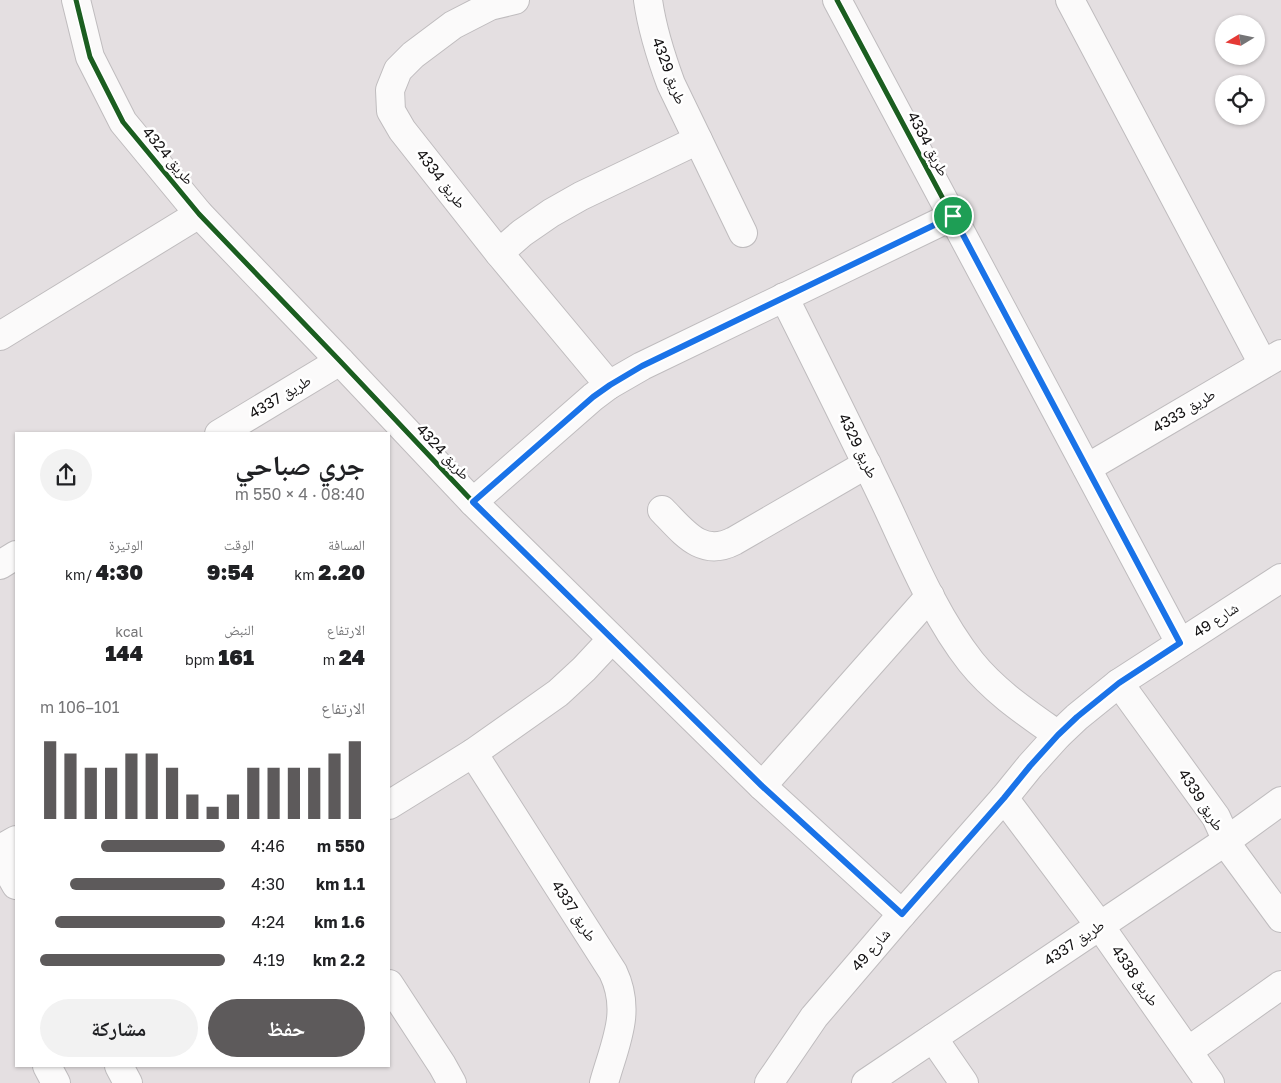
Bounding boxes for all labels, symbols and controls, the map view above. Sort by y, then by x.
north arrow [1215,15,1265,65]
map controls [1215,15,1265,125]
street label: طريق 4329 [647,35,691,107]
button: locate [1215,75,1265,125]
street label: طريق 4334 [903,108,953,180]
street label: طريق 4324 [138,123,198,189]
street label: طريق 4334 [411,145,471,213]
pin [932,195,974,237]
icon: arrive [939,202,967,230]
street label: طريق 4337 [245,371,315,423]
street label: طريق 4333 [1149,384,1219,438]
street label: طريق 4329 [834,410,882,482]
street label: طريق 4324 [412,419,474,485]
text: جري صباحي [235,448,365,481]
button: share [40,449,92,501]
text: 08:40 · 4 × 550 m [235,484,365,504]
text: الوتيرة [109,536,143,553]
text: الوقت [224,536,254,553]
text: المسافة [328,536,365,553]
text: 4:30 [96,559,143,585]
text: 9:54 [207,559,254,585]
text: 2.20 [318,559,365,585]
text: /km [65,566,96,583]
text: km [294,566,318,583]
street label: شارع 49 [1189,598,1243,642]
text: النبض [224,621,254,638]
text: الارتفاع [327,621,365,638]
text: kcal [115,623,143,640]
text: 144 [105,640,143,666]
text: 161 [218,644,254,670]
text: 24 [339,644,365,670]
text: bpm [185,651,218,668]
text: m [323,651,339,668]
text: 101–106 m [40,697,120,717]
text: الارتفاع [321,698,365,718]
street label: طريق 4339 [1173,765,1229,835]
text: 4:46 [251,836,285,856]
text: 550 m [317,836,365,856]
text: 4:30 [251,874,285,894]
text: 1.1 km [316,874,365,894]
street label: طريق 4337 [547,877,601,946]
text: 4:24 [251,912,285,932]
text: 1.6 km [314,912,365,932]
street label: طريق 4337 [1040,915,1108,971]
street label: شارع 49 [847,924,895,976]
street label: طريق 4338 [1107,941,1163,1011]
text: 4:19 [253,950,285,970]
text: 2.2 km [313,950,365,970]
button: مشاركة [40,999,198,1057]
button: حفظ [208,999,365,1057]

